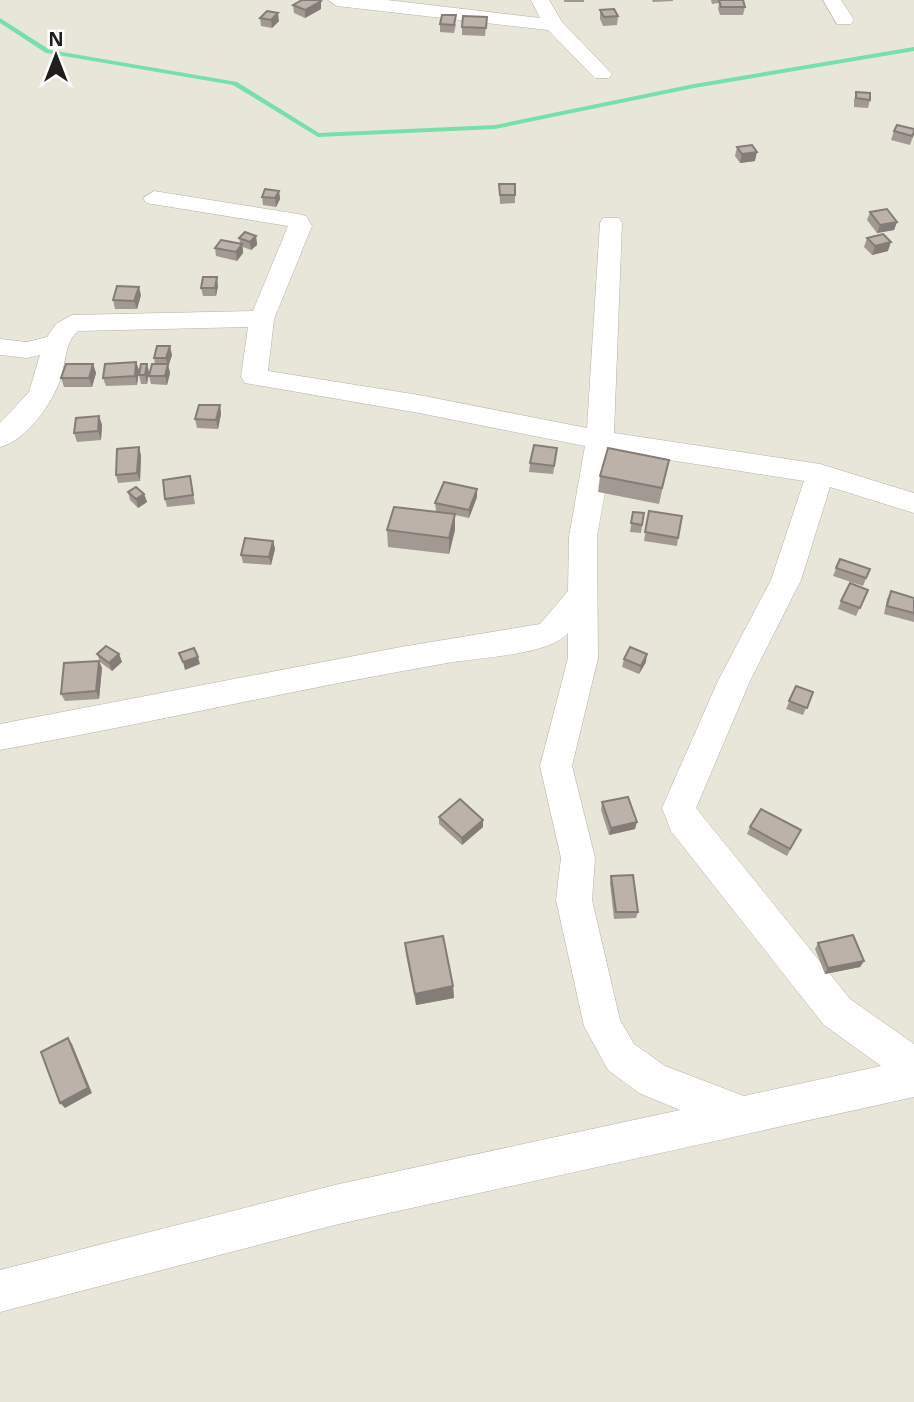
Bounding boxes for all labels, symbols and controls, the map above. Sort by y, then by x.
north arrow [21,21,91,91]
text: N [48,26,64,52]

